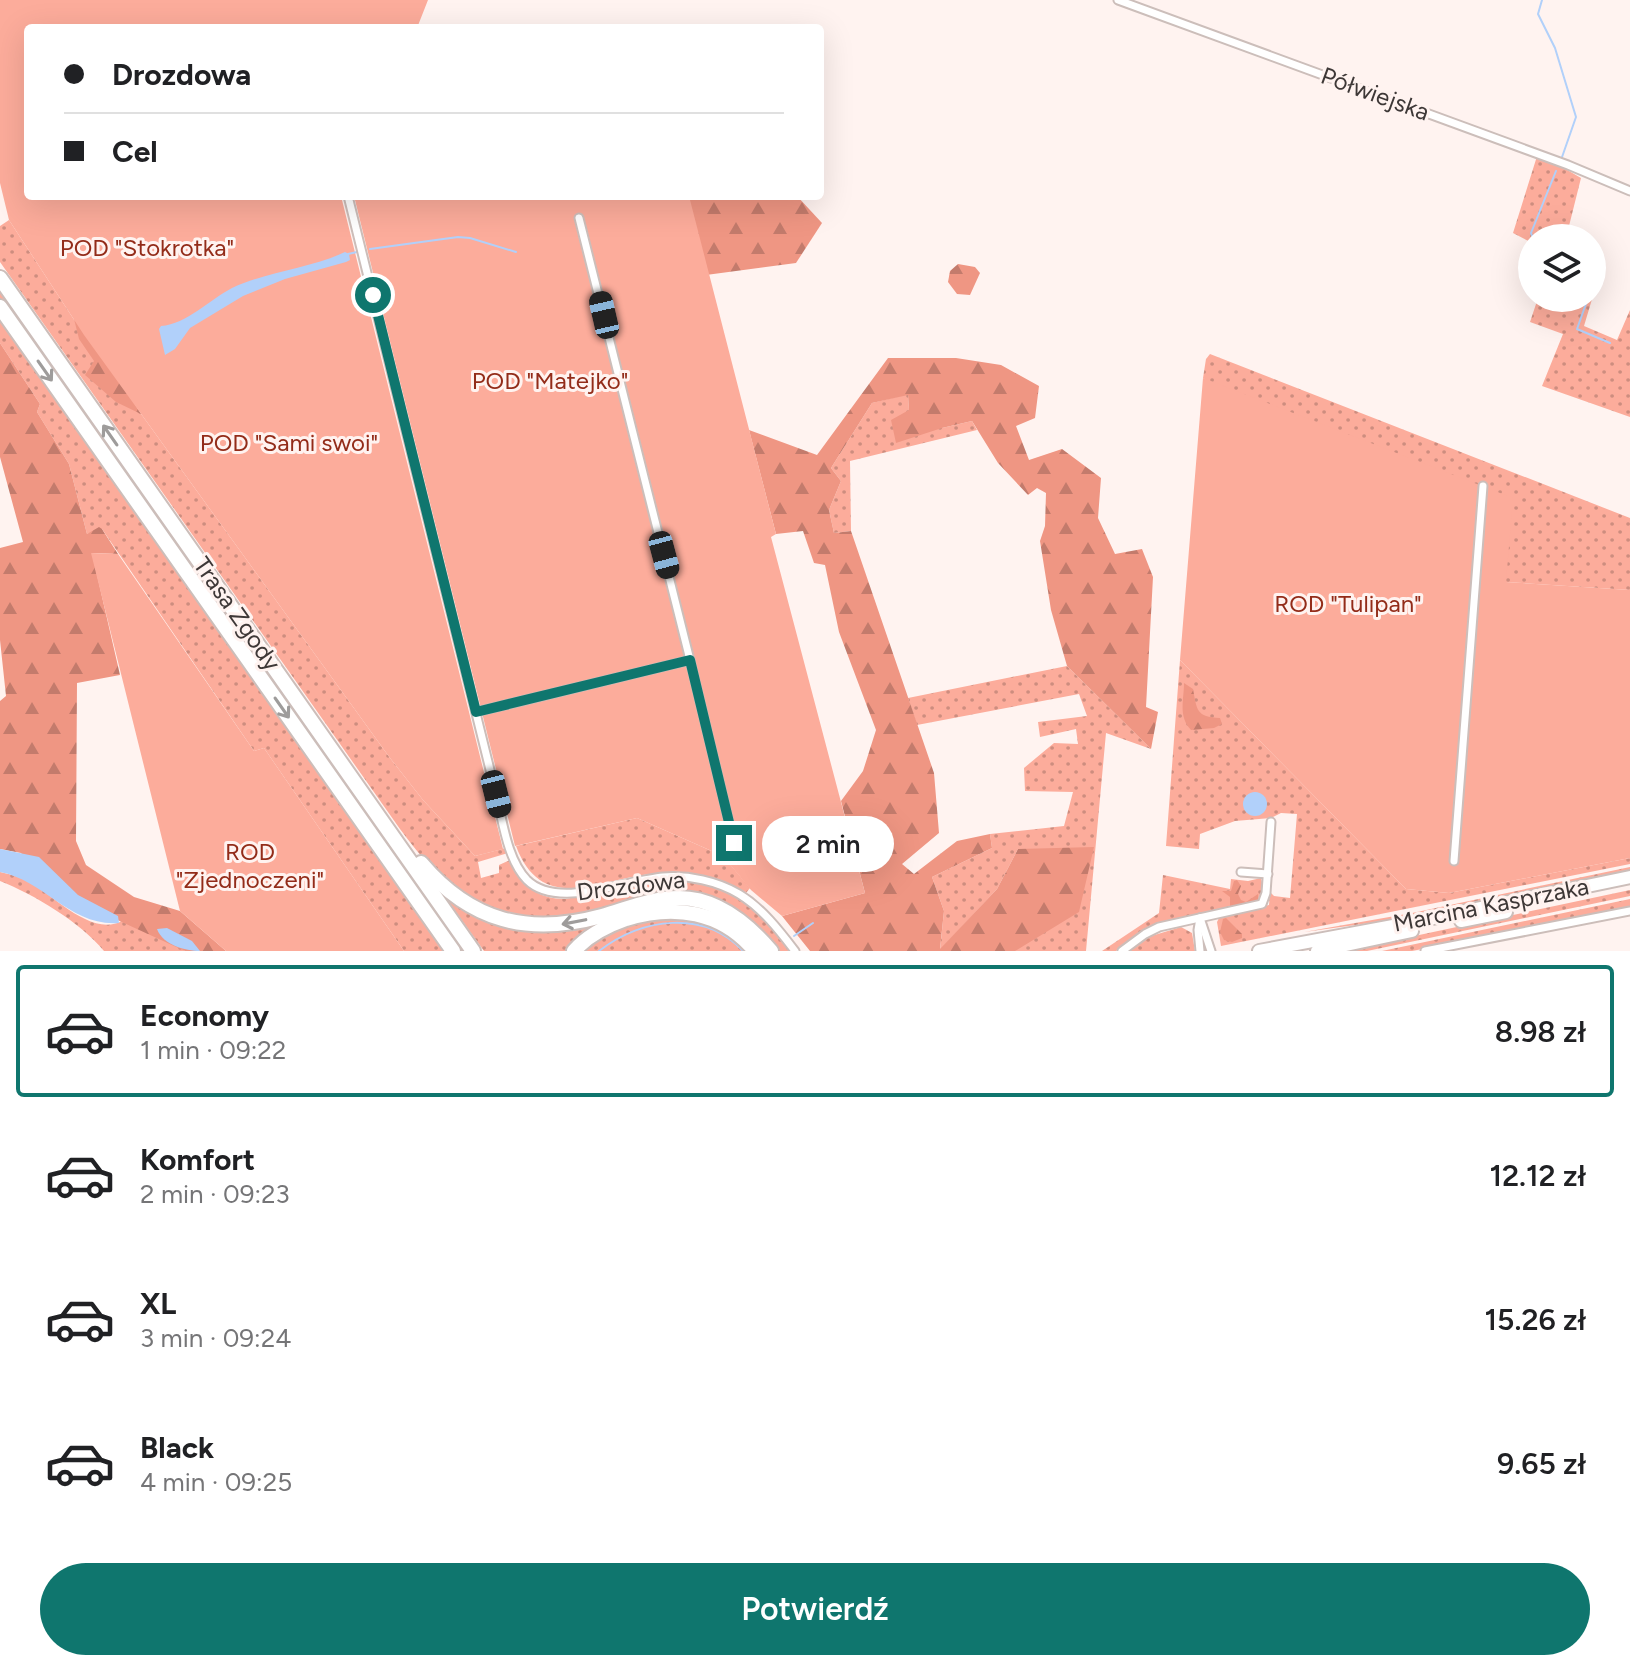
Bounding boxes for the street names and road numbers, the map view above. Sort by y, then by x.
street label: Półwiejska [1317,61,1433,126]
street label: Trasa Zgody [188,551,287,676]
street label: Drozdowa [575,864,687,907]
street label: Marcina Kasprzaka [1391,871,1591,938]

